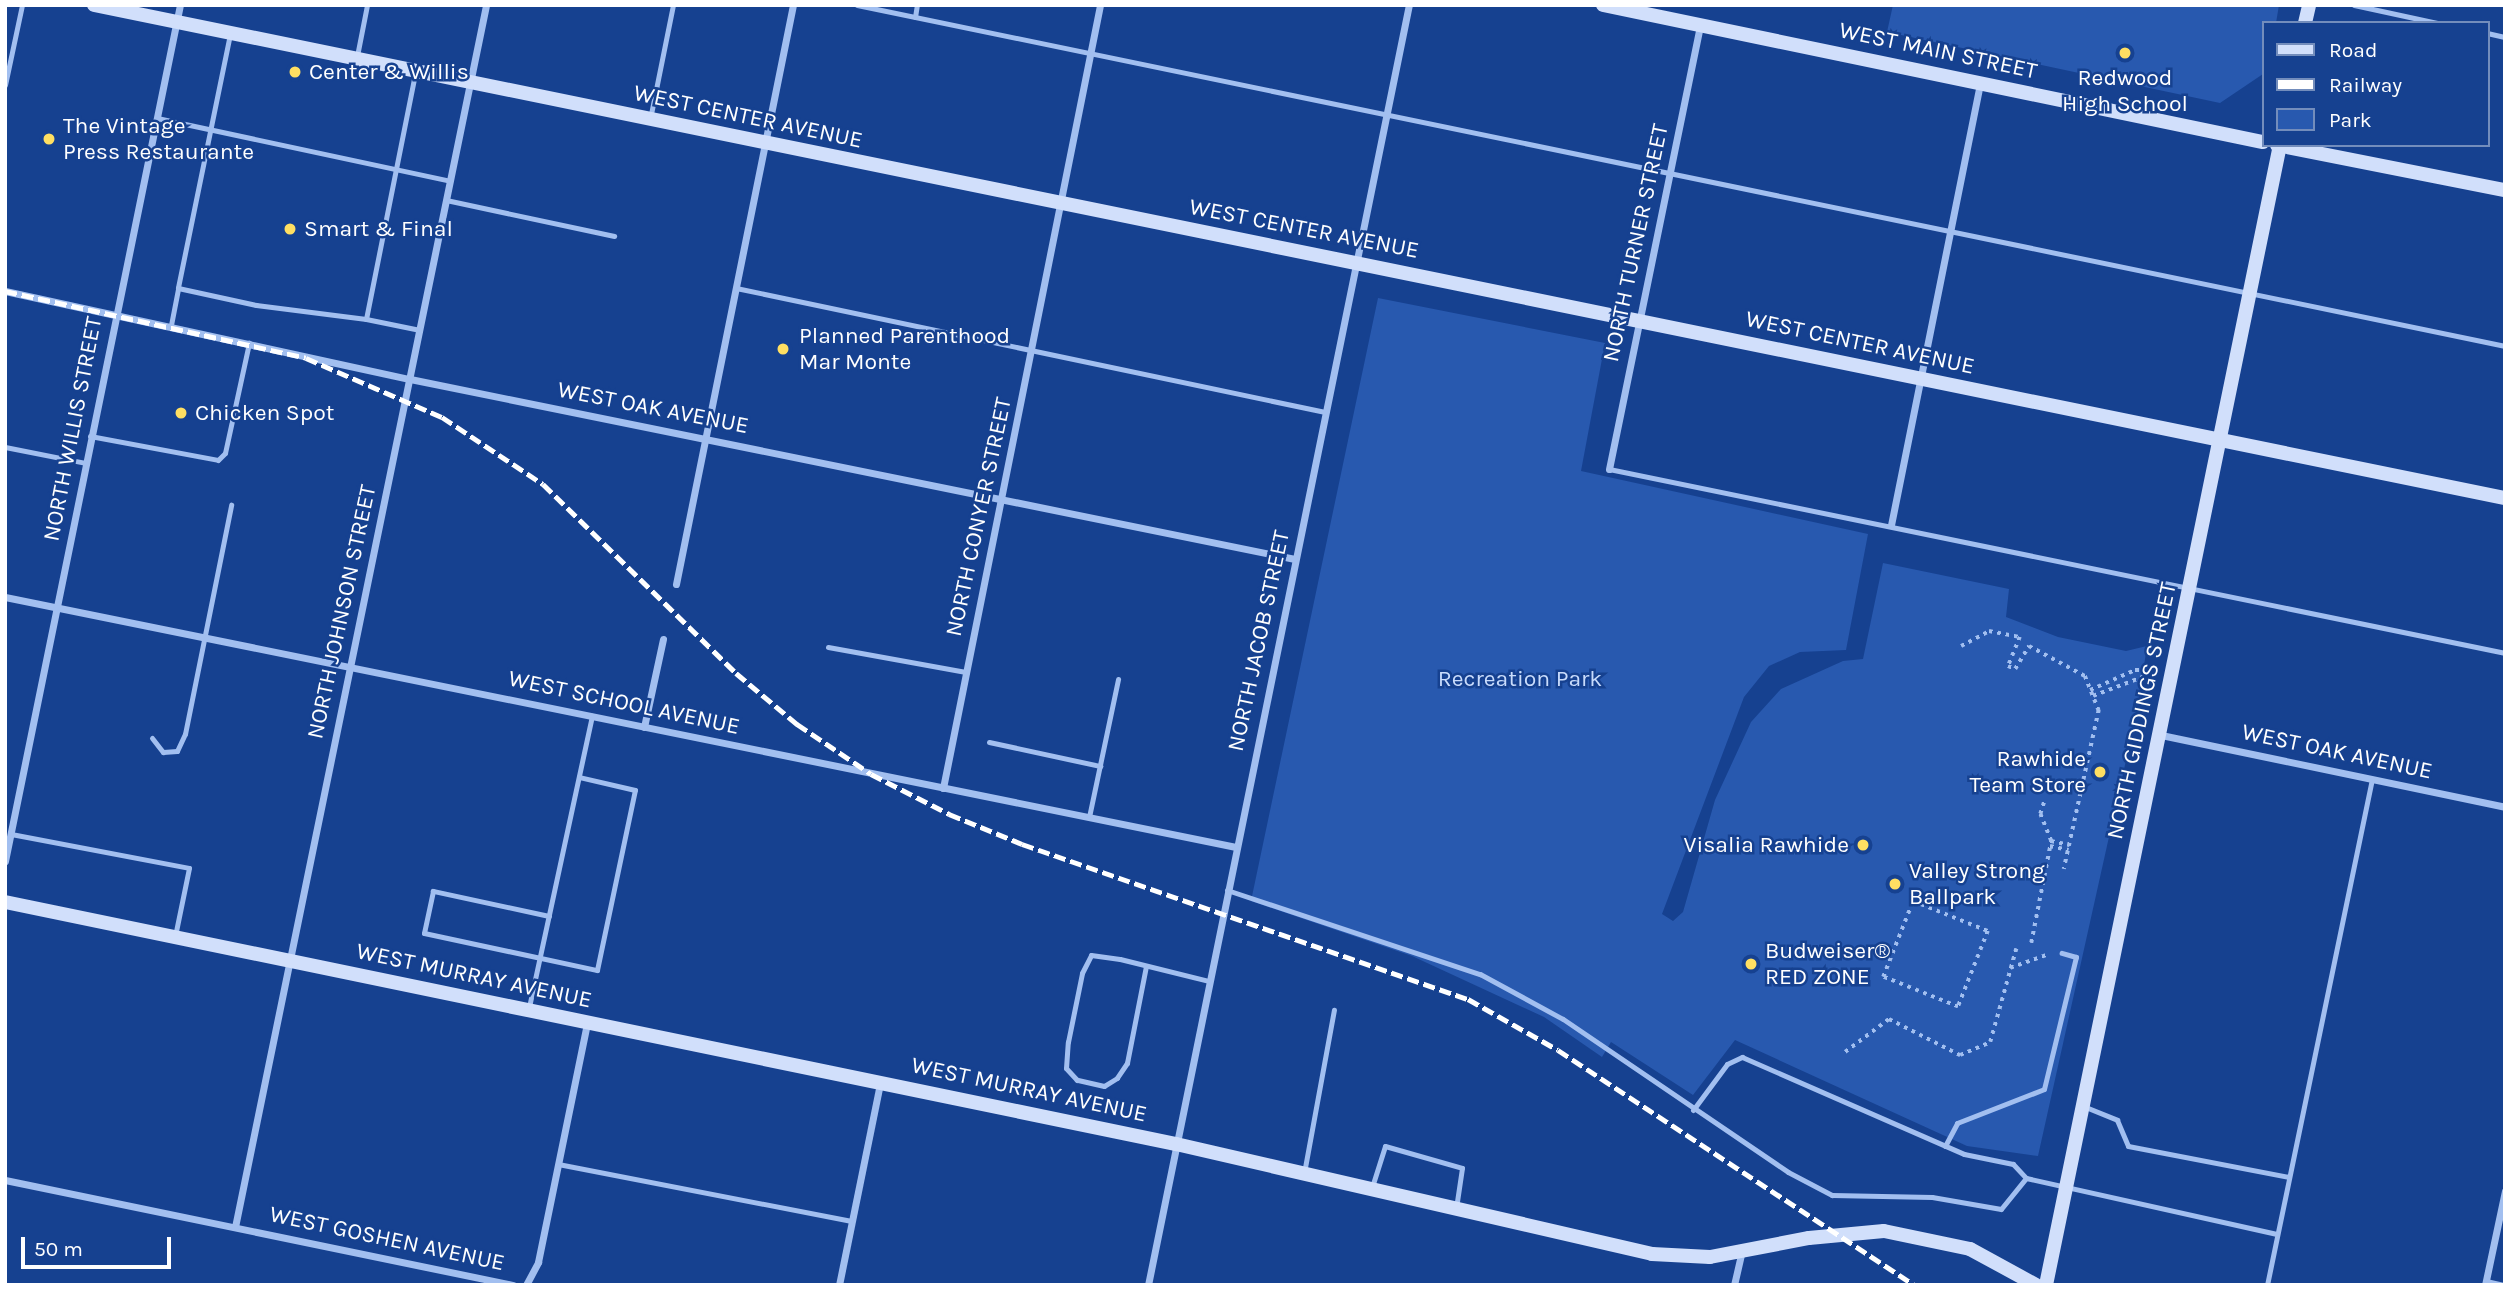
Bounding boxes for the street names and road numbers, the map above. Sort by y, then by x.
street label: WEST MAIN STREET [1837,17,2039,85]
street label: WEST CENTER AVENUE [631,79,865,155]
street label: NORTH TURNER STREET [1597,121,1675,365]
street label: WEST CENTER AVENUE [1187,193,1421,265]
street label: WEST CENTER AVENUE [1743,305,1977,381]
street label: NORTH WILLIS STREET [38,314,108,544]
street label: WEST OAK AVENUE [555,376,751,440]
street label: NORTH CONYER STREET [940,395,1018,639]
street label: NORTH JOHNSON STREET [302,482,382,742]
street label: NORTH JACOB STREET [1222,528,1296,754]
street label: NORTH GIDDINGS STREET [2101,580,2183,842]
street label: WEST SCHOOL AVENUE [506,665,742,741]
street label: WEST OAK AVENUE [2239,718,2435,786]
street label: WEST MURRAY AVENUE [354,938,594,1014]
street label: WEST MURRAY AVENUE [909,1052,1149,1128]
street label: WEST GOSHEN AVENUE [267,1201,507,1277]

